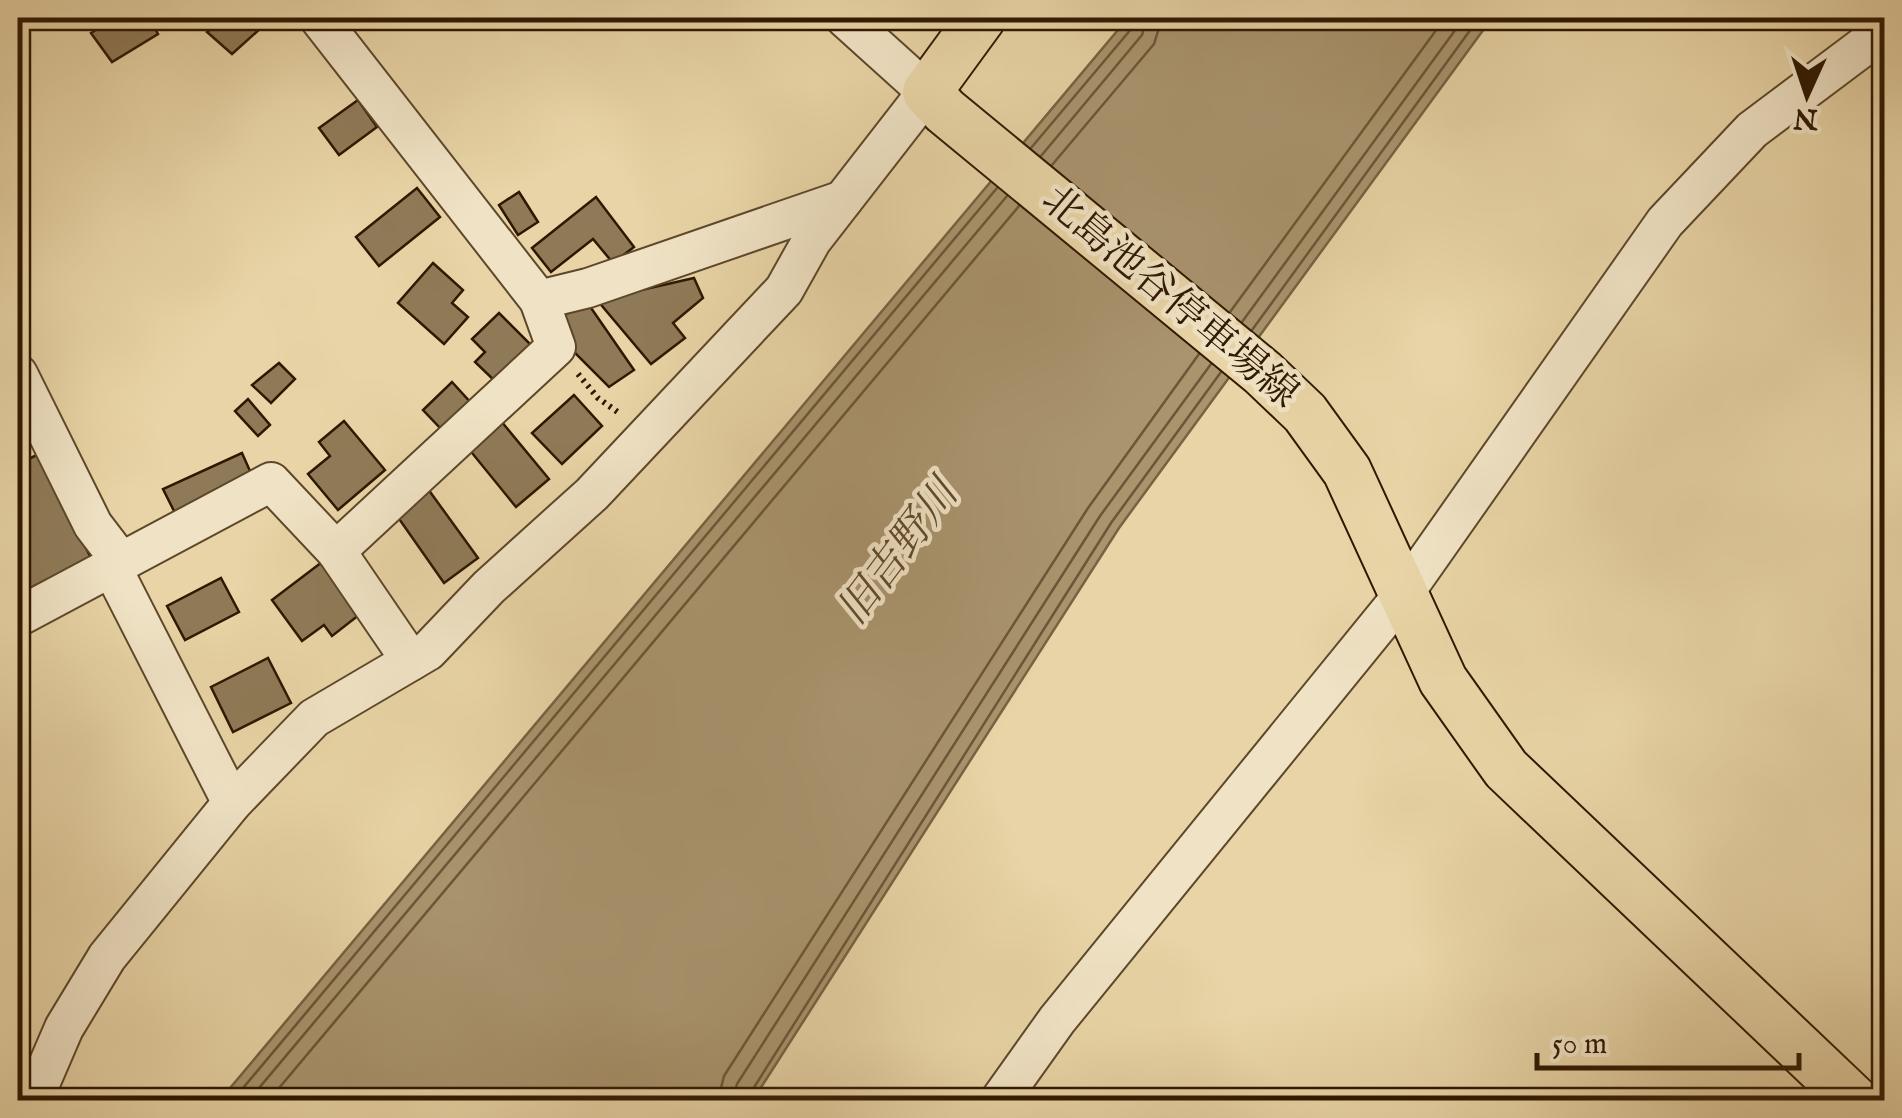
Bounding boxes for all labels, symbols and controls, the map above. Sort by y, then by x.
north arrow [1757,45,1857,145]
text: N [1793,99,1820,136]
street label: 北島池谷停車場線 [1030,176,1308,420]
water label: 旧吉野川 [827,467,973,636]
scale bar [1537,1008,1800,1070]
text: 50 m [1552,1026,1607,1064]

